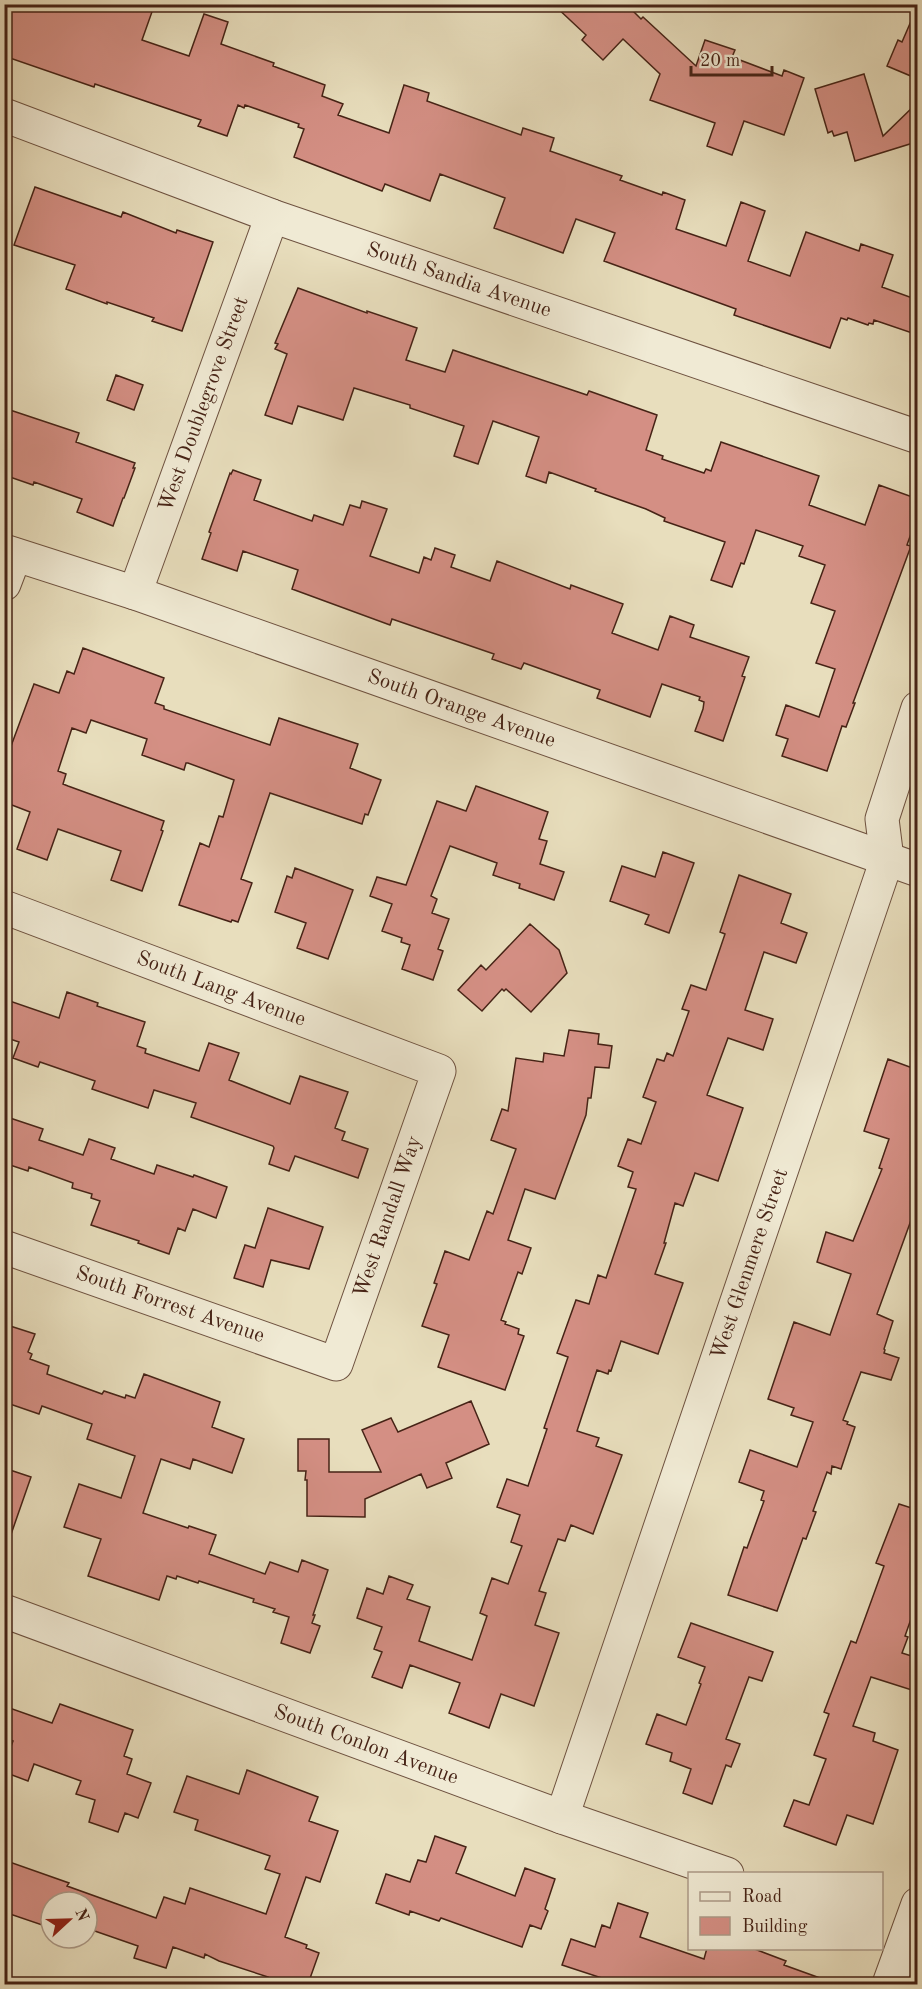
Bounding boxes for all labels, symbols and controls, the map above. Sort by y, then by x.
scale bar [691,39,772,77]
text: 20 m [700,52,740,70]
street label: South Sandia Avenue [364,239,554,321]
street label: West Doublegrove Street [155,294,252,515]
street label: South Orange Avenue [365,666,558,751]
street label: South Lang Avenue [134,947,309,1030]
street label: West Randall Way [350,1133,426,1301]
street label: West Glenmere Street [707,1166,792,1362]
street label: South Forrest Avenue [73,1263,267,1347]
street label: South Conlon Avenue [271,1701,461,1788]
legend [688,1872,883,1950]
text: Road [742,1888,782,1906]
north arrow [39,1890,99,1950]
text: N [71,1906,91,1925]
text: Building [742,1918,808,1936]

